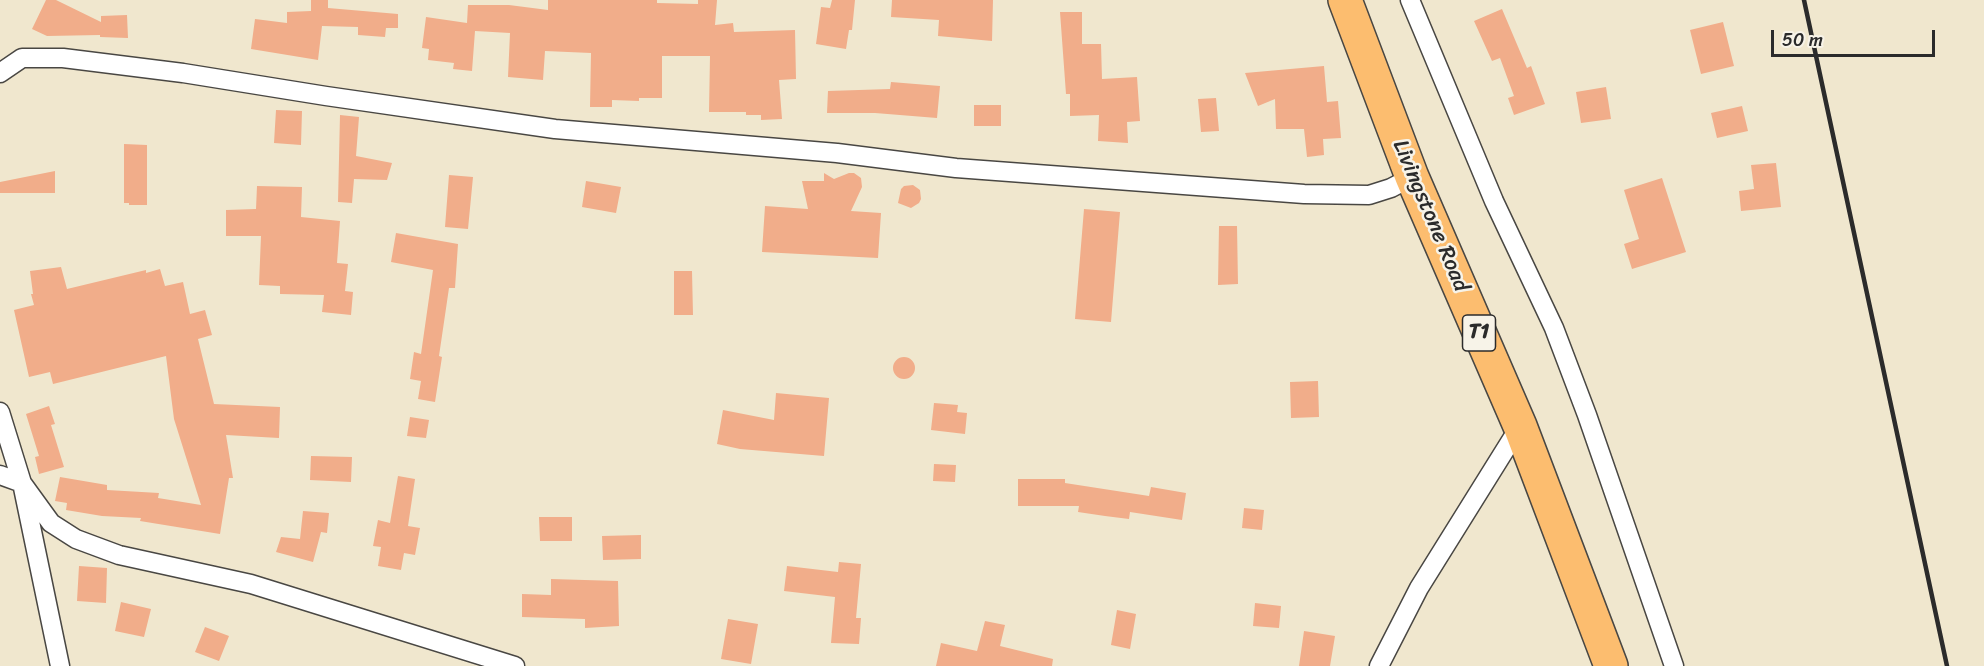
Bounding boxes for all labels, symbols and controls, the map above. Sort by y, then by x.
scale bar [1774,18,1938,56]
text: 50 m [1782,24,1823,56]
street label: Livingstone Road [1386,136,1474,296]
road number: T1 [1462,315,1496,351]

